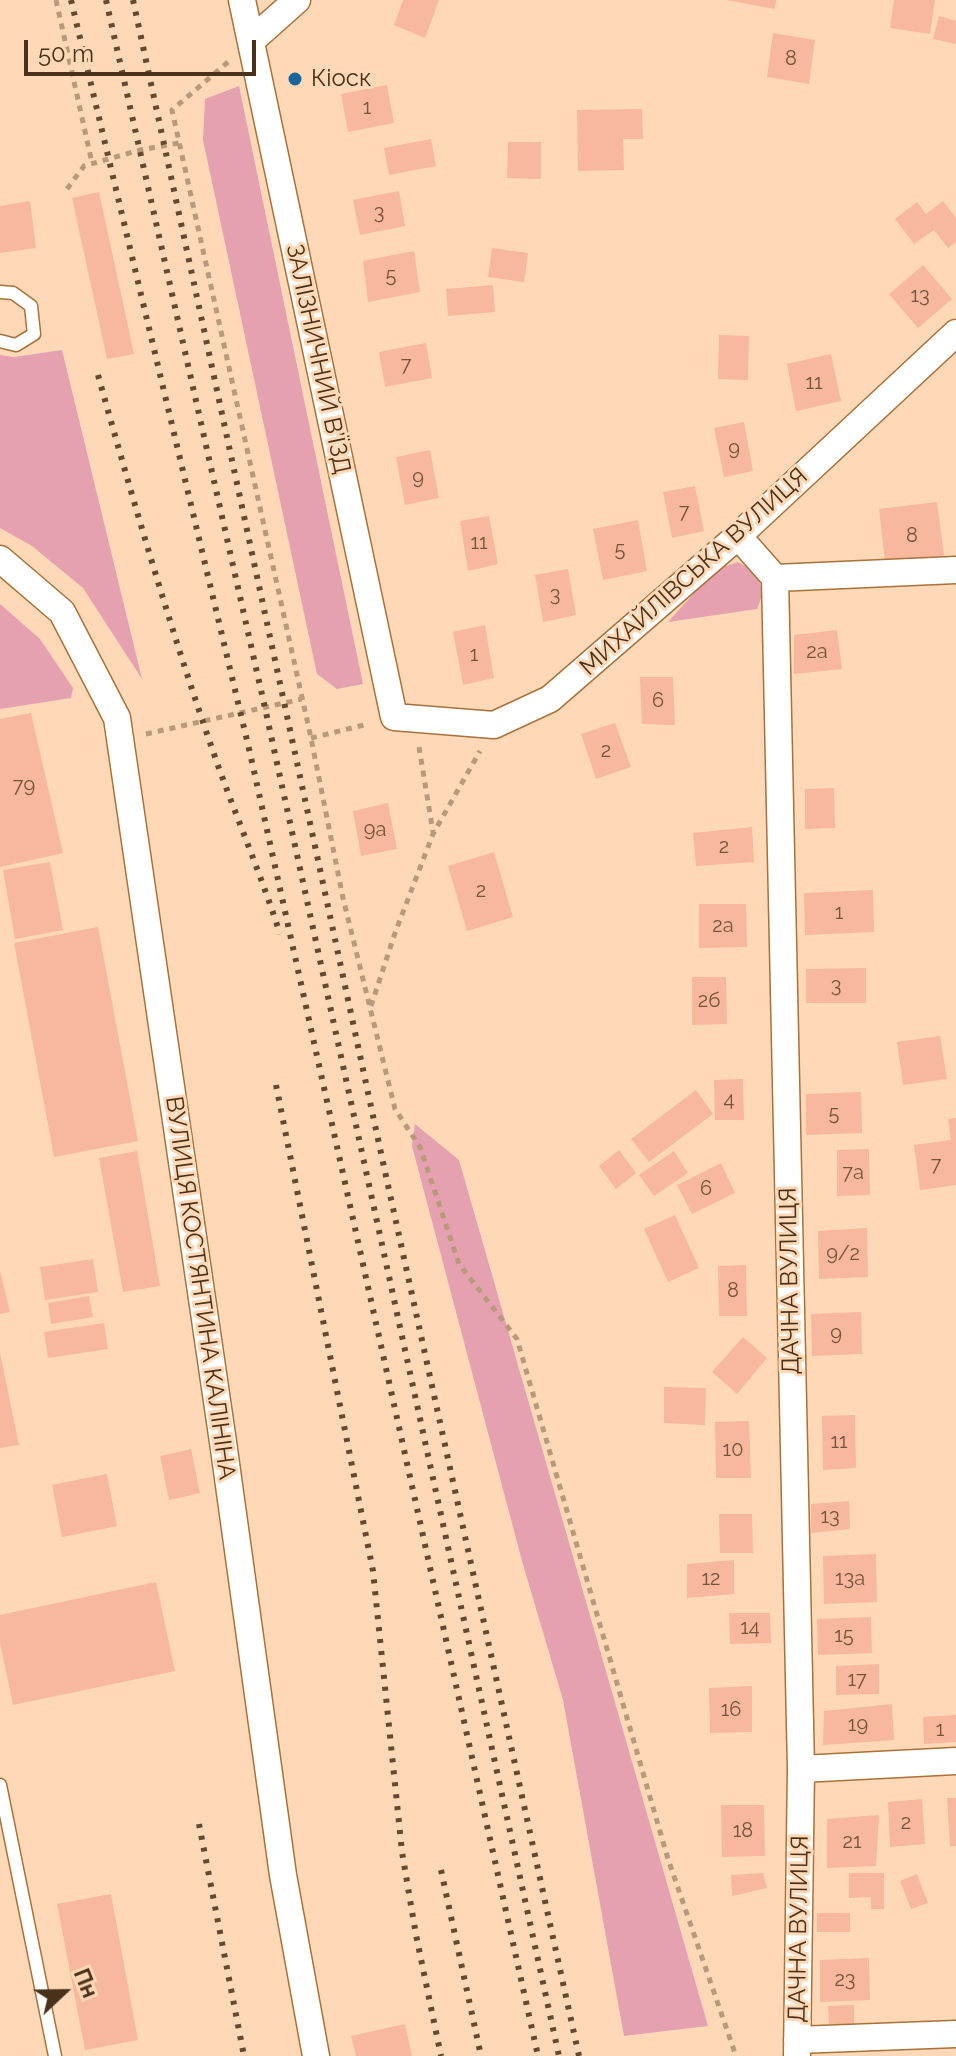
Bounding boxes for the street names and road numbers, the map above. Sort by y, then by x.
street label: ЗАЛІЗНИЧНИЙ В’ЇЗД [280,241,356,477]
street label: МИХАЙЛІВСЬКА ВУЛИЦЯ [574,462,814,682]
street label: ВУЛИЦЯ КОСТЯНТИНА КАЛІНІНА [159,1094,241,1482]
street label: ДАЧНА ВУЛИЦЯ [774,1187,806,1375]
street label: ДАЧНА ВУЛИЦЯ [783,1835,815,2023]

